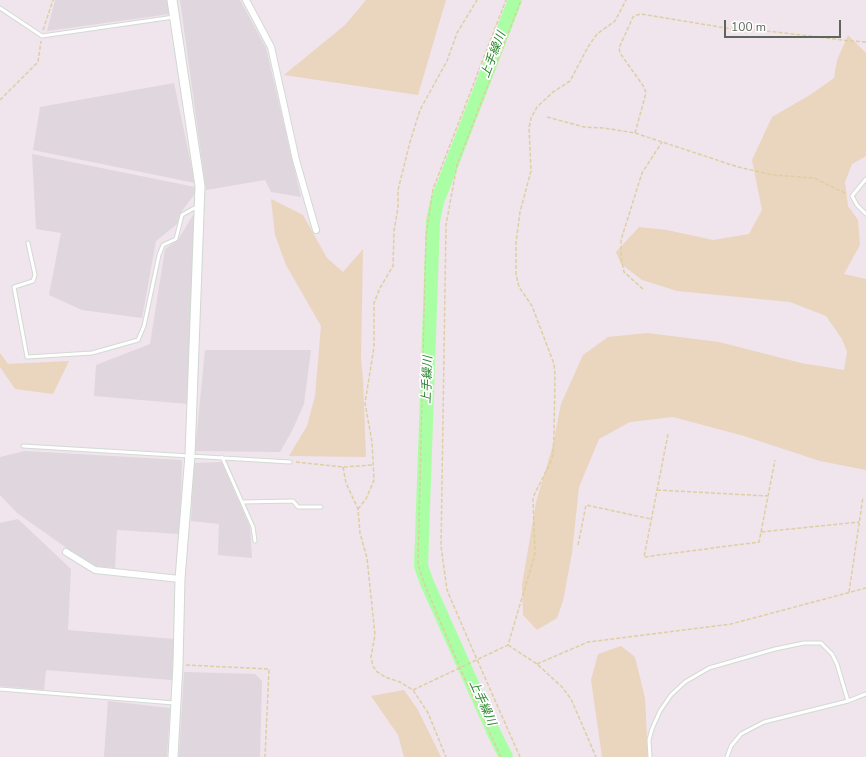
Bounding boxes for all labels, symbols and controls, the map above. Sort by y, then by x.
scale bar [726,12,843,38]
text: 100 m [731,19,766,35]
water label: 上手繰川 [479,30,509,80]
water label: 上手繰川 [420,356,436,404]
water label: 上手繰川 [466,678,498,728]

